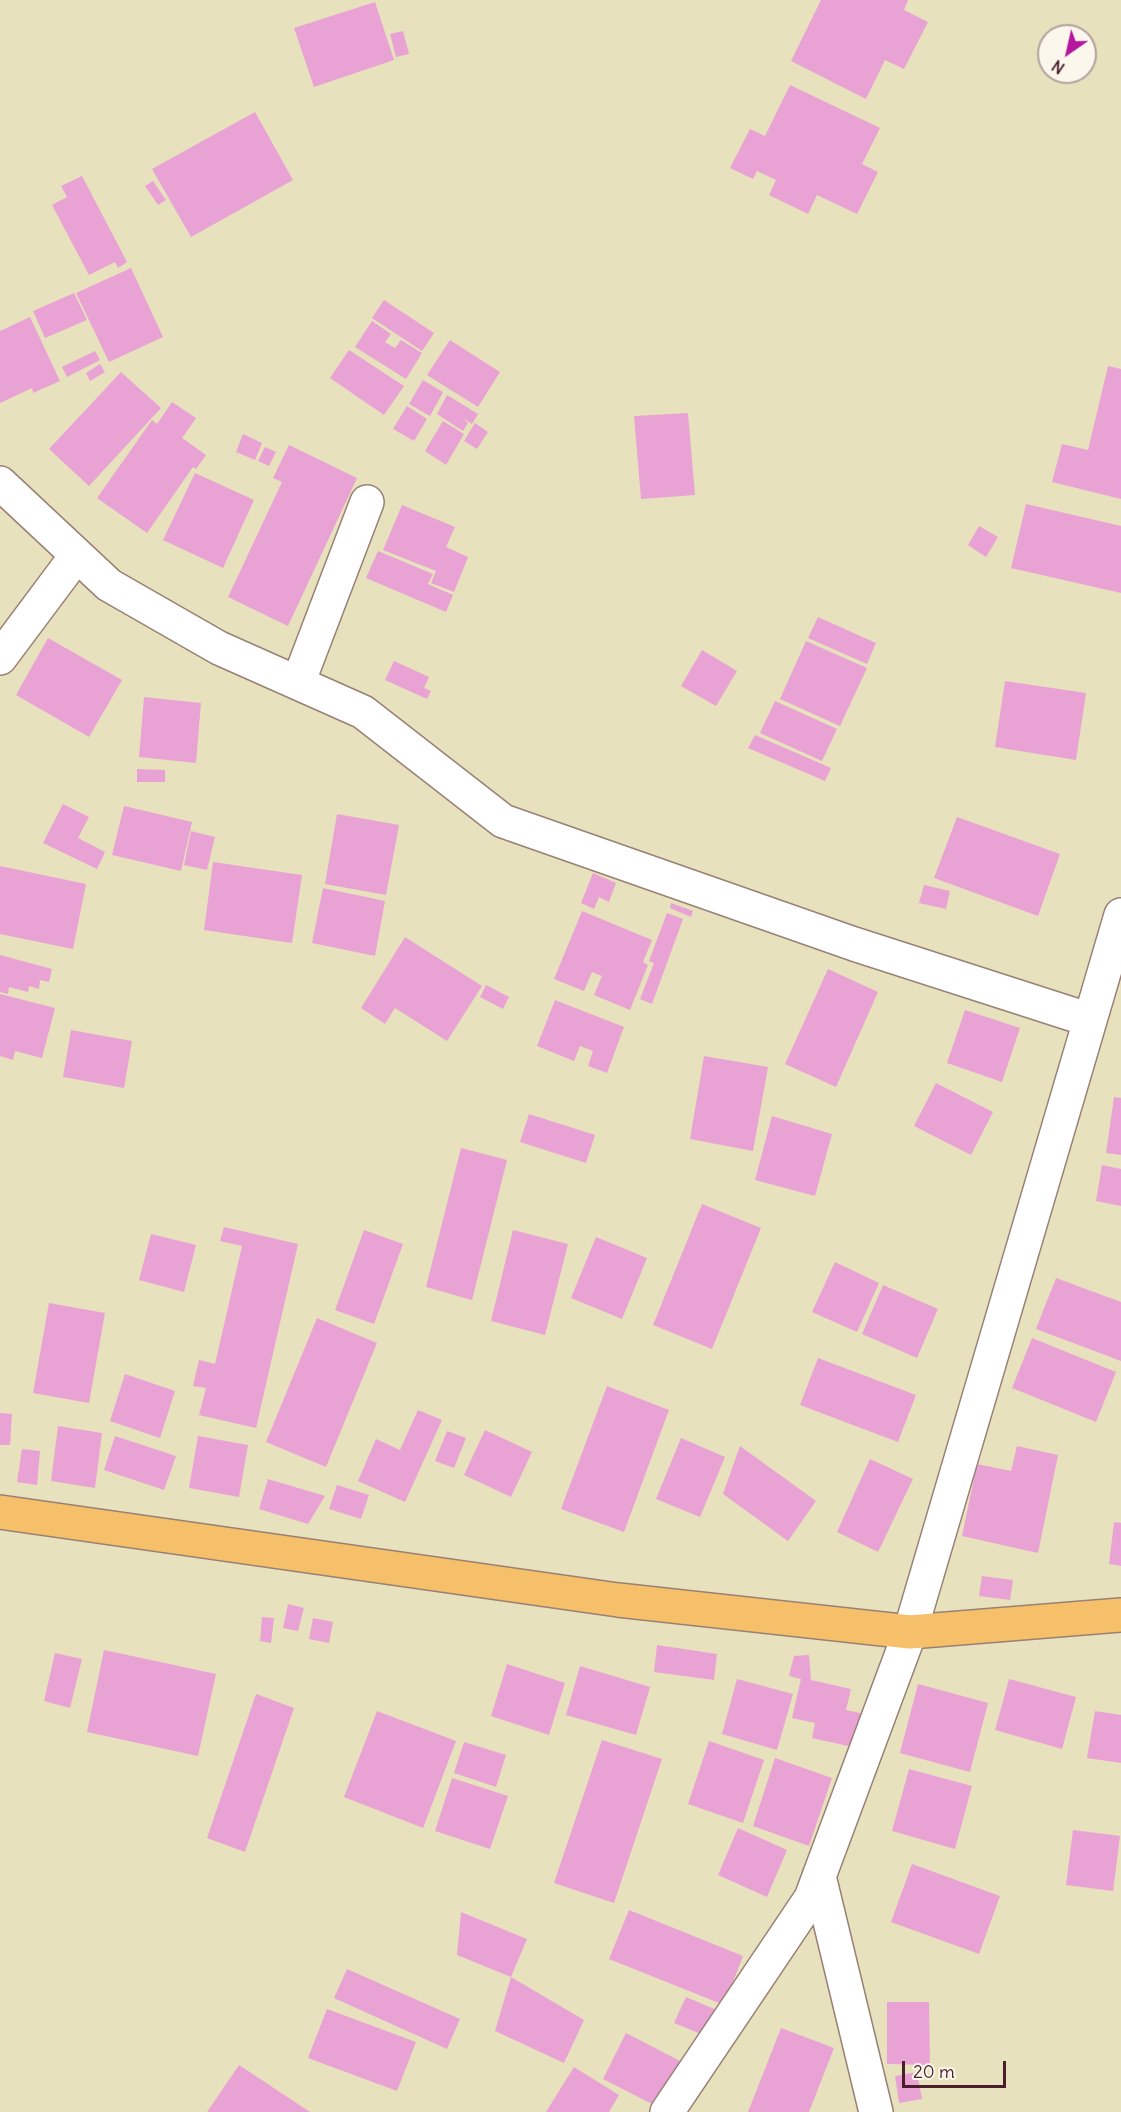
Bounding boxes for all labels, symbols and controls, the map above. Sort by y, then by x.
north arrow [1037,24,1097,84]
text: N [1048,56,1068,79]
scale bar [905,2049,1008,2087]
text: 20 m [913,2060,955,2083]

